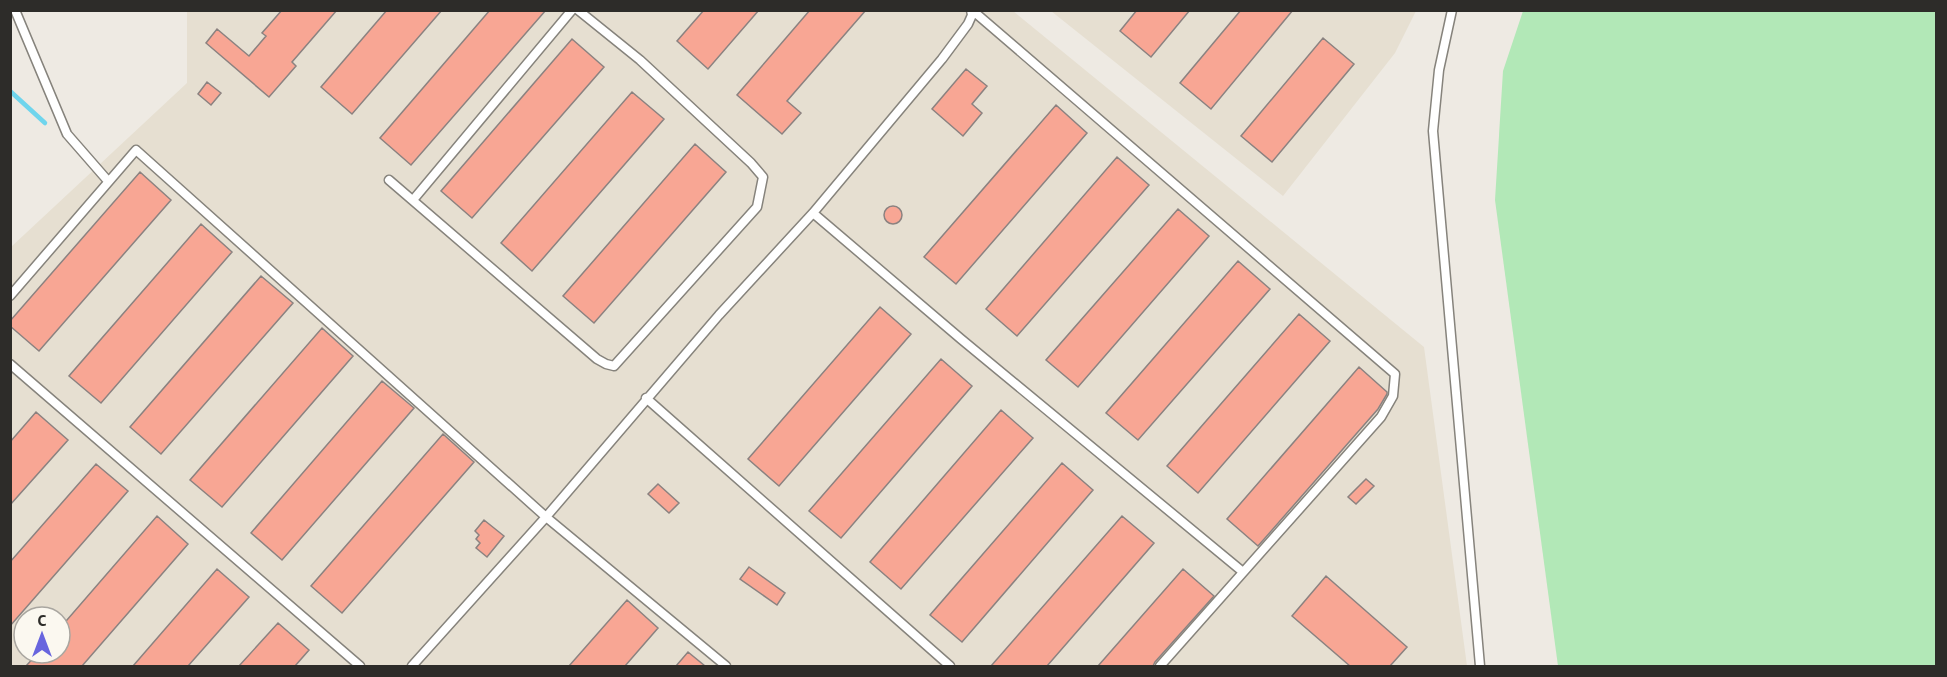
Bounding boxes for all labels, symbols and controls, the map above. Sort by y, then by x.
north arrow [12,605,72,665]
text: С [38,610,47,630]

